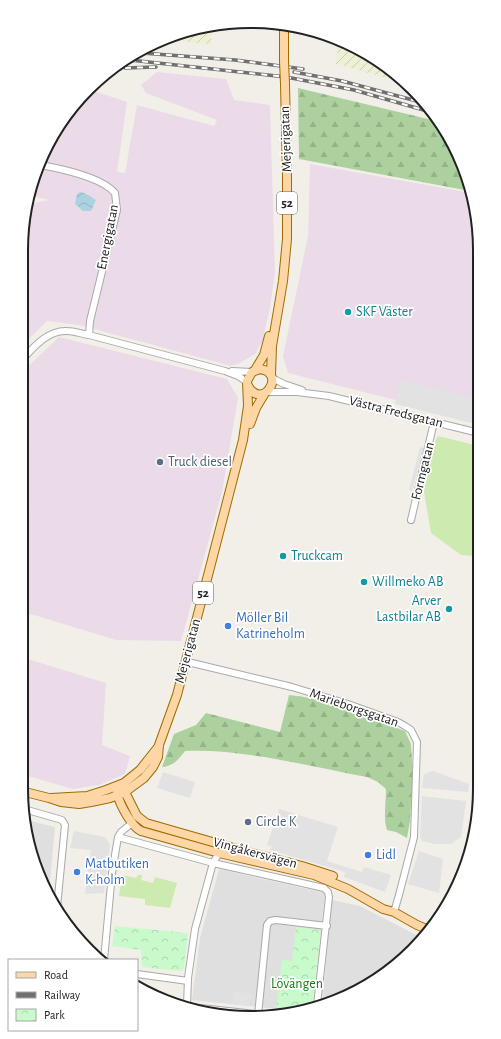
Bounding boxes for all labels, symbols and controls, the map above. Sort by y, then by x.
street label: Mejerigatan [278,106,294,172]
road number: 52 [277,192,297,214]
street label: Energigatan [95,203,121,271]
place label: SKF Väster [356,305,413,319]
marker: SKF Väster [343,307,353,317]
street label: Västra Fredsgatan [347,394,445,430]
street label: Formgatan [409,441,437,501]
place label: Truck diesel [168,455,232,469]
marker: Truck diesel [155,457,165,467]
place label: Truckcam [291,549,343,563]
marker: Truckcam [278,551,288,561]
place label: Willmeko AB [372,575,443,589]
marker: Willmeko AB [359,577,369,587]
road number: 52 [193,582,213,604]
place label: Arver Lastbilar AB [376,594,441,624]
marker: Arver Lastbilar AB [444,604,454,614]
place label: Möller Bil Katrineholm [236,611,305,641]
street label: Mejerigatan [173,617,203,685]
marker: Möller Bil Katrineholm [223,621,233,631]
street label: Marieborgsgatan [308,686,400,730]
place label: Circle K [256,815,297,829]
marker: Circle K [243,817,253,827]
street label: Vingåkersvägen [211,835,299,871]
place label: Lidl [376,848,396,862]
marker: Lidl [363,850,373,860]
place label: Matbutiken K-holm [85,857,149,887]
marker: Matbutiken K-holm [72,867,82,877]
legend [8,959,138,1031]
text: Road [44,969,68,981]
park label: Lövängen [271,977,323,991]
text: Railway [44,989,80,1002]
text: Park [44,1009,65,1021]

